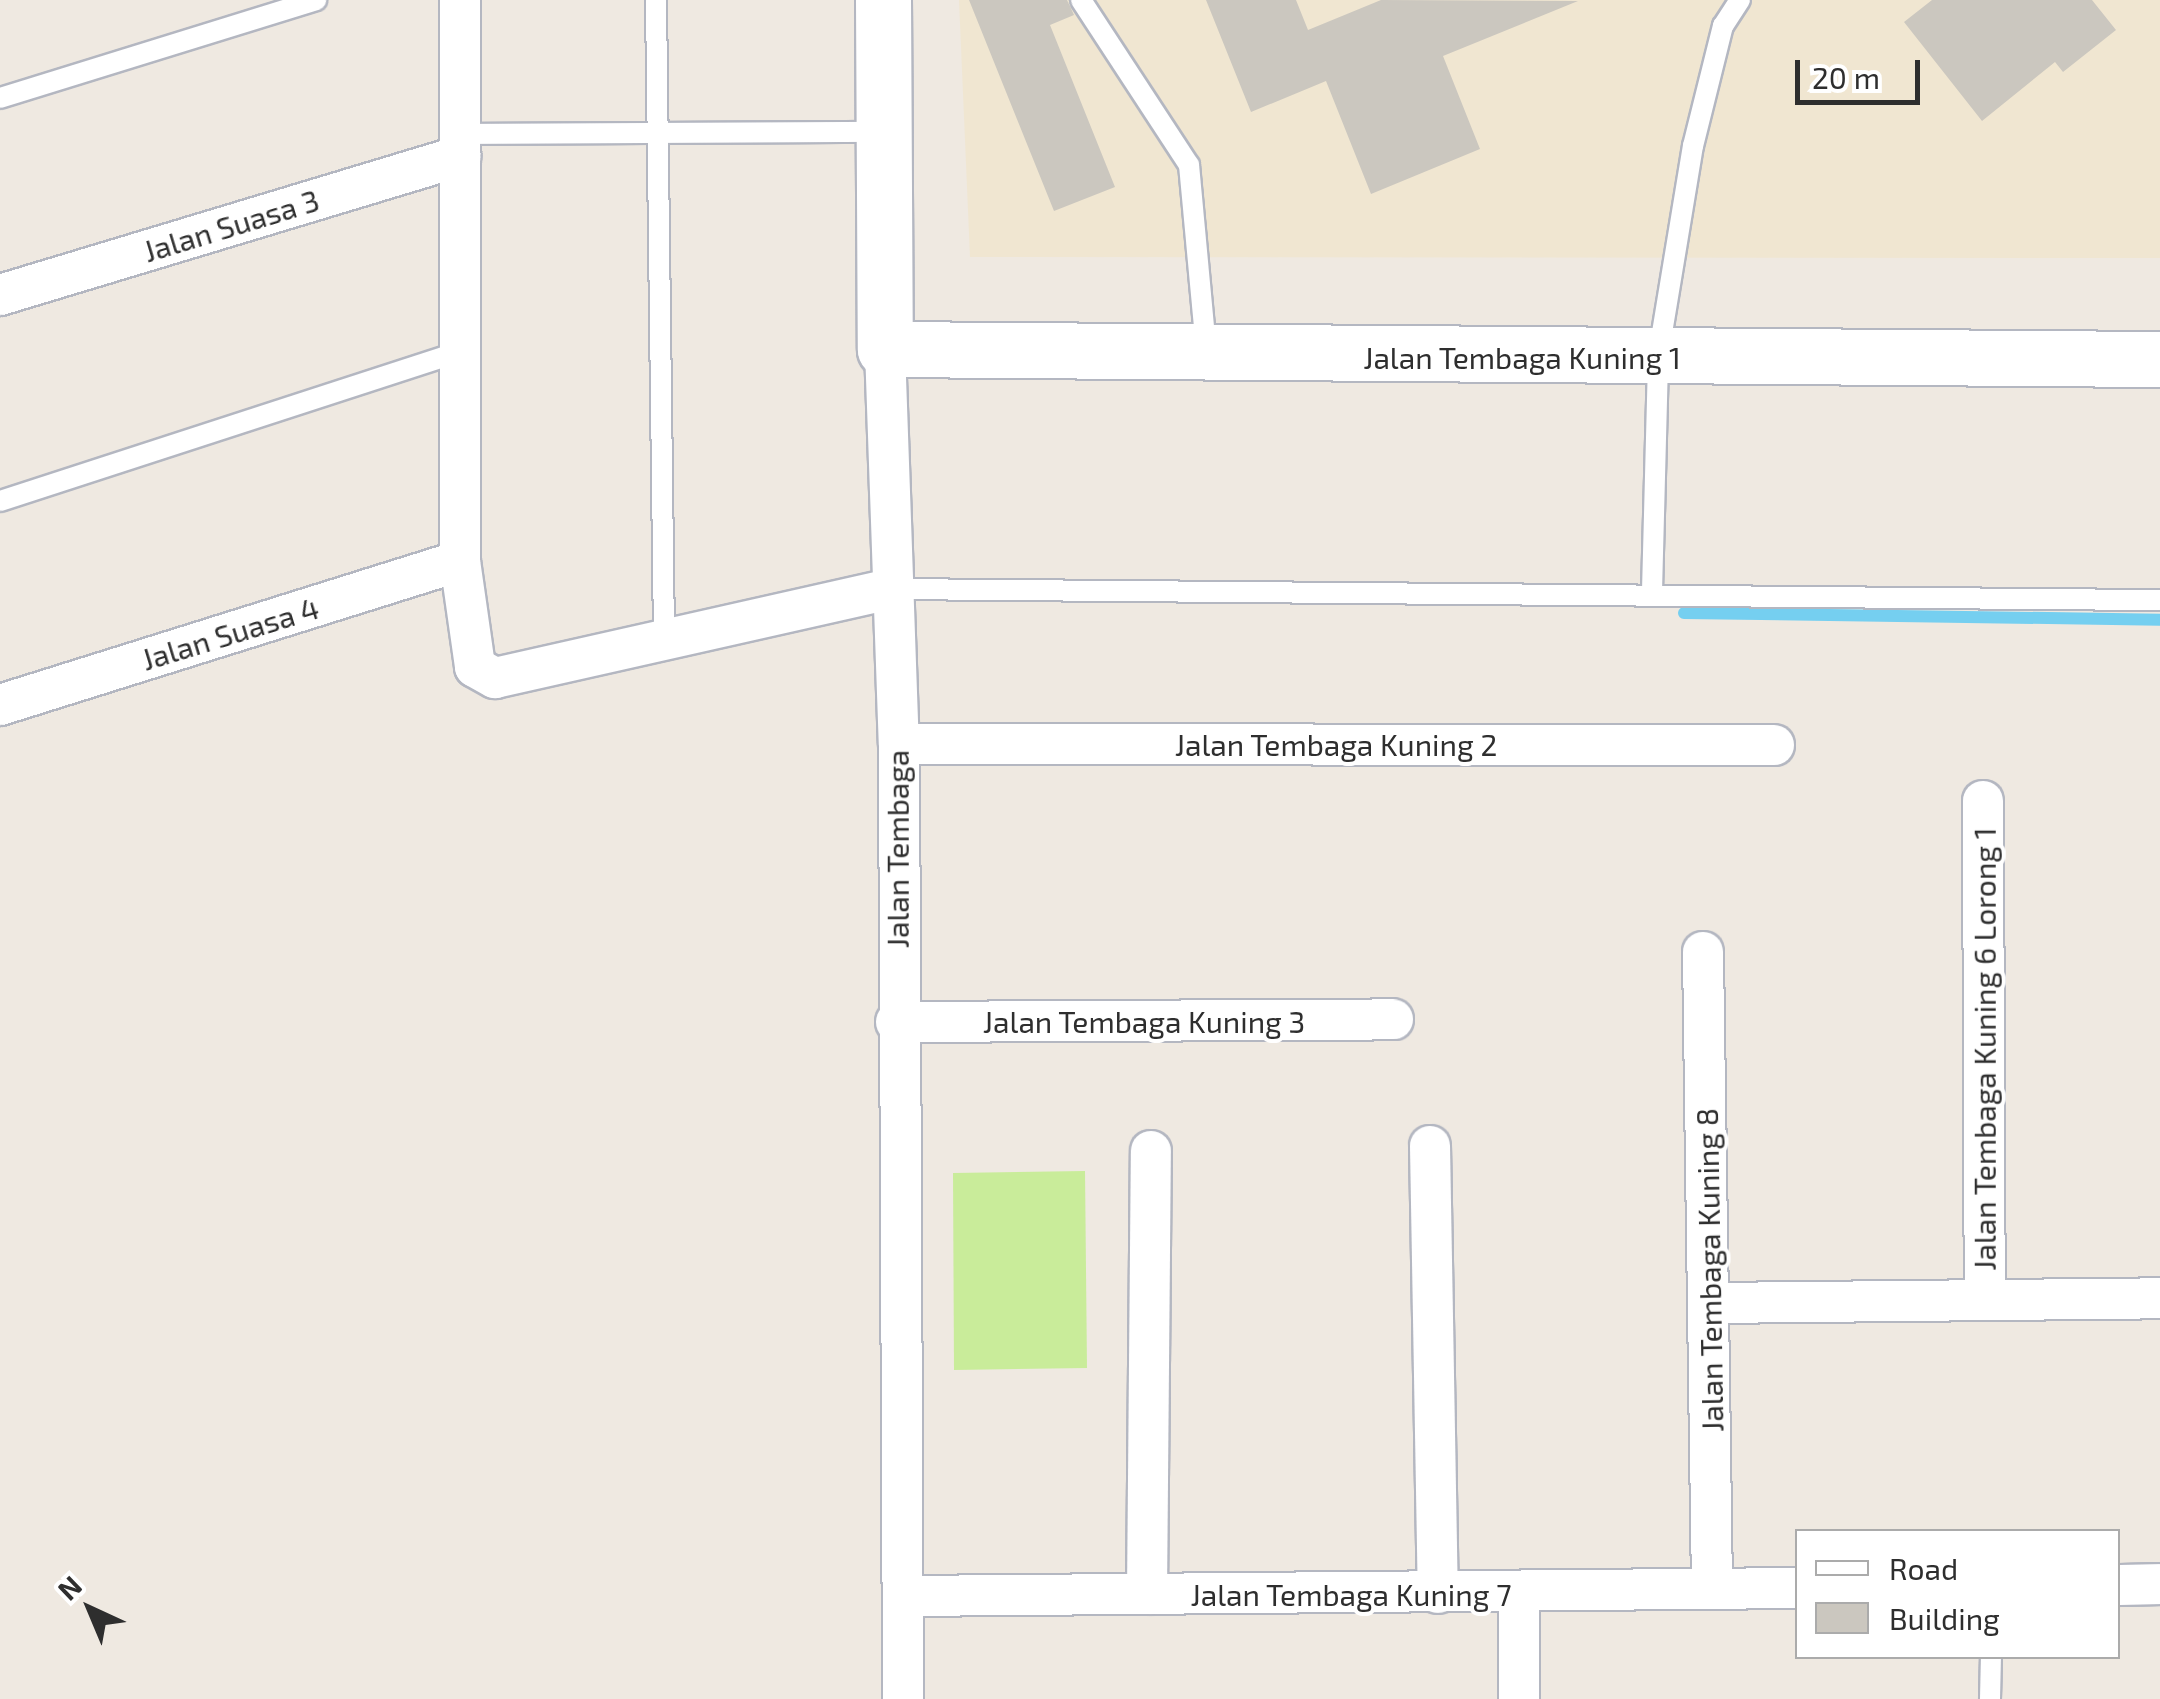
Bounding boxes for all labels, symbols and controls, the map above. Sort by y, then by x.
scale bar [1800,40,1925,102]
text: 20 m [1812,59,1880,95]
street label: Jalan Suasa 3 [139,181,323,269]
street label: Jalan Tembaga Kuning 1 [1363,339,1681,375]
street label: Jalan Suasa 4 [137,589,323,677]
street label: Jalan Tembaga Kuning 2 [1174,726,1498,762]
street label: Jalan Tembaga [879,749,915,949]
street label: Jalan Tembaga Kuning 6 Lorong 1 [1966,827,2002,1271]
street label: Jalan Tembaga Kuning 3 [982,1003,1306,1039]
street label: Jalan Tembaga Kuning 8 [1688,1107,1730,1433]
legend [1795,1529,2120,1659]
text: Road [1889,1550,1958,1586]
north arrow [40,1559,140,1659]
text: N [50,1568,88,1607]
street label: Jalan Tembaga Kuning 7 [1190,1576,1512,1612]
text: Building [1889,1600,2000,1636]

